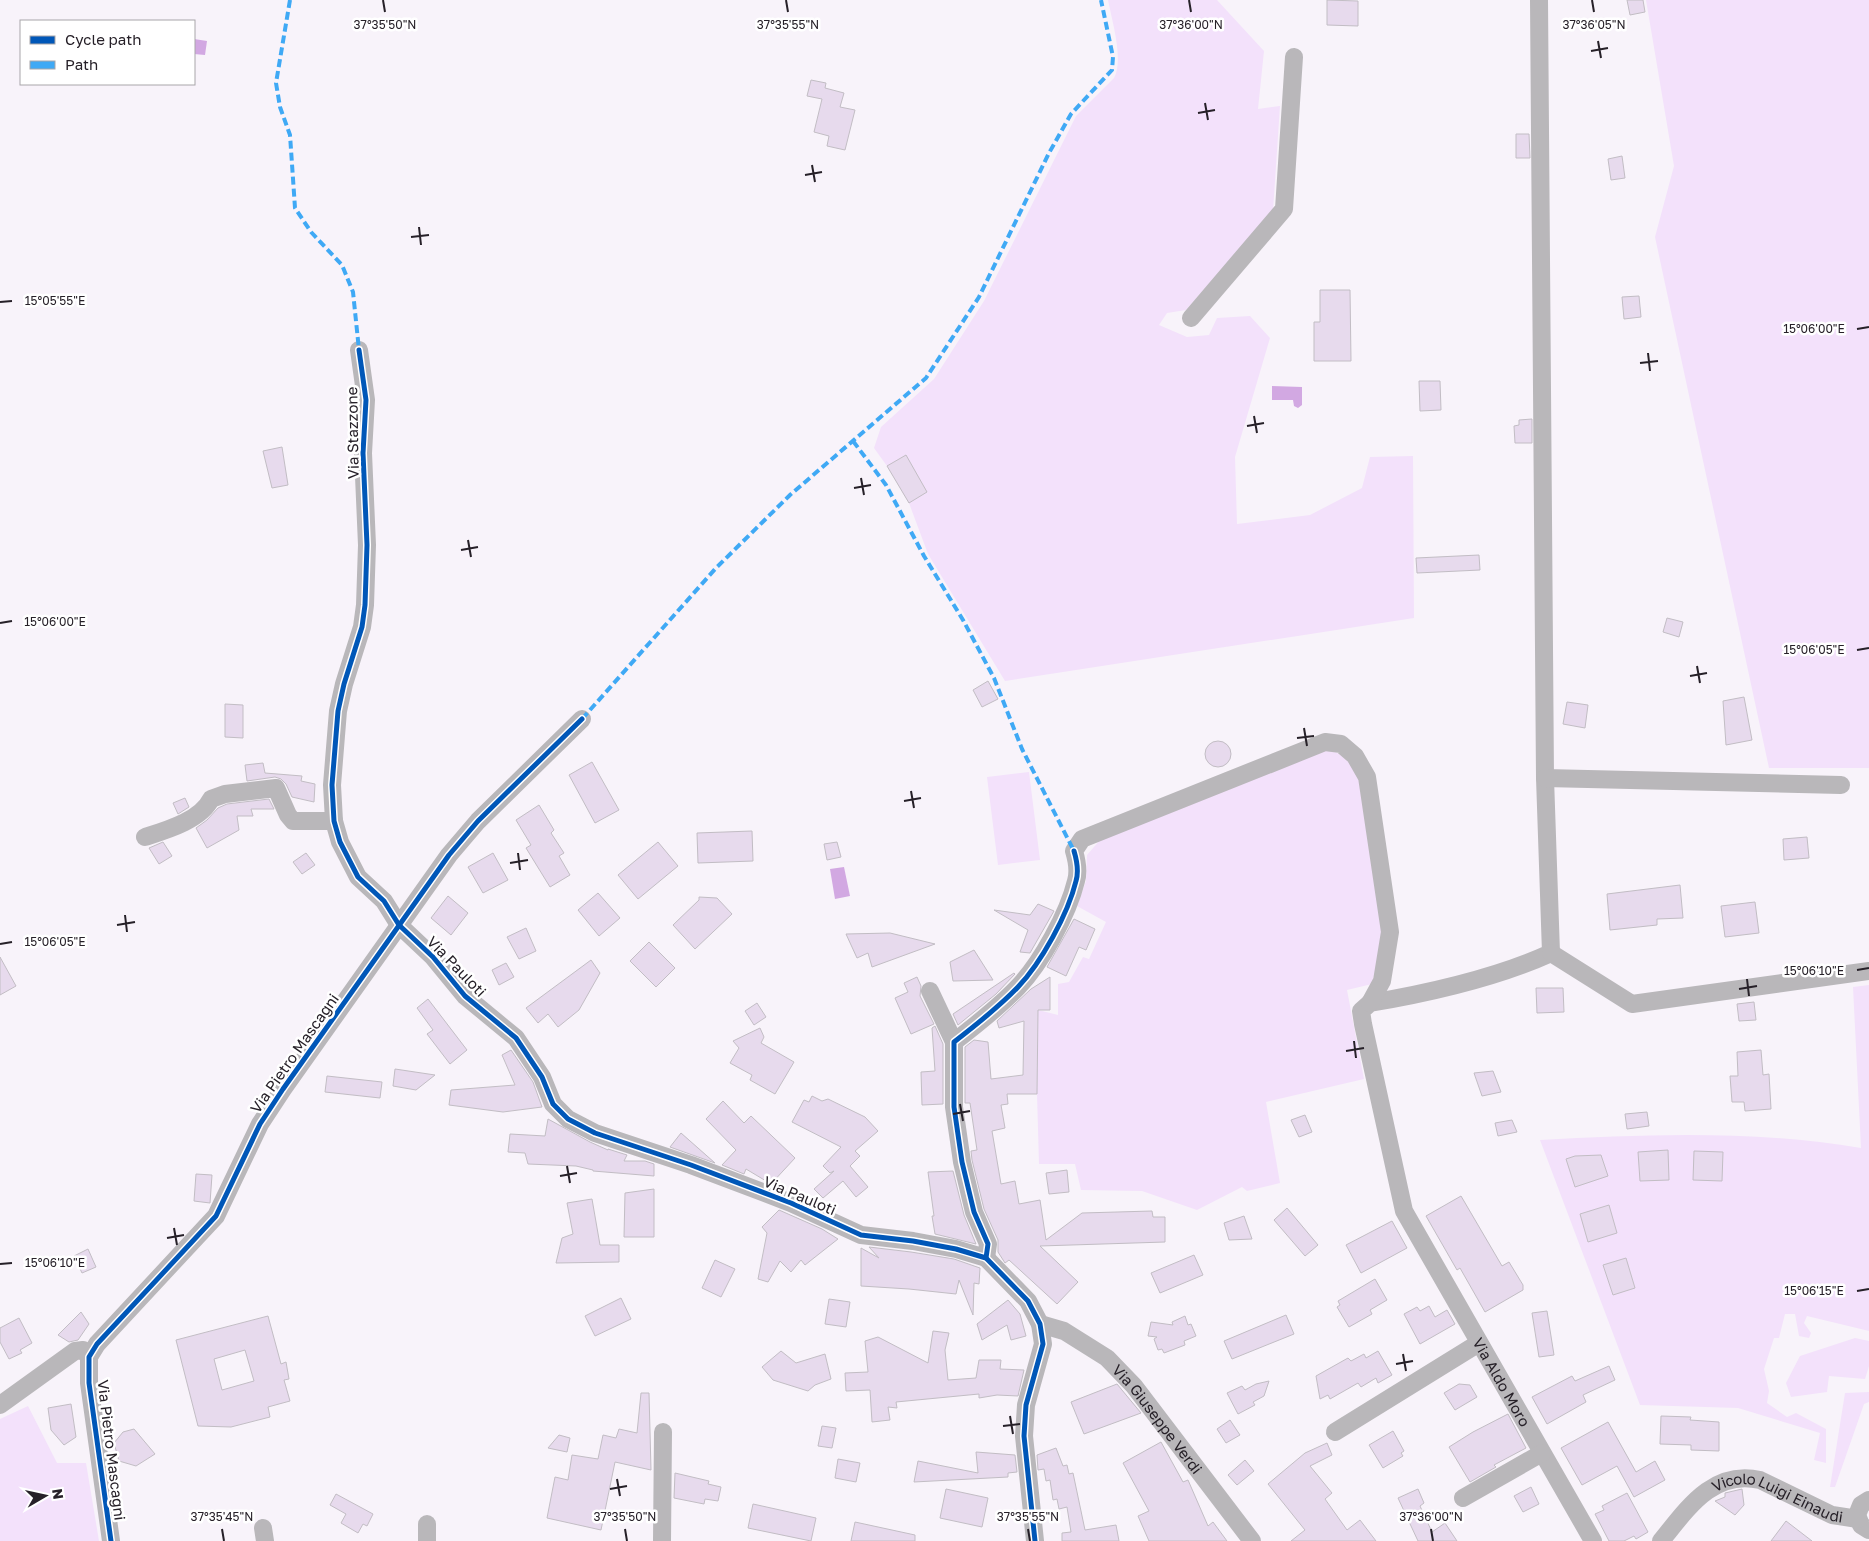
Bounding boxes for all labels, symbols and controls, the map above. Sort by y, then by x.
text: 37°35'50"N [354,17,416,32]
text: 37°35'55"N [757,17,819,32]
text: 37°36'00"N [1159,17,1223,32]
text: 37°36'05"N [1562,17,1626,32]
legend [20,20,195,85]
text: Cycle path [65,30,141,48]
text: Path [65,55,98,73]
text: 15°05'55"E [25,293,85,308]
text: 15°06'00"E [1783,321,1845,336]
street label: Via Stazzone [342,386,362,479]
text: 15°06'00"E [24,614,86,629]
text: 15°06'05"E [1783,642,1845,657]
street label: Via Pauloti [424,932,490,1000]
text: 15°06'05"E [24,934,86,949]
text: 15°06'10"E [1784,963,1844,978]
street label: Via Pietro Mascagni [246,990,342,1116]
street label: Via Pauloti [761,1172,839,1218]
text: 15°06'10"E [25,1255,85,1270]
text: 15°06'15"E [1784,1283,1844,1298]
street label: Via Aldo Moro [1469,1334,1534,1430]
street label: Via Giuseppe Verdi [1109,1360,1206,1477]
street label: Via Pietro Mascagni [94,1379,130,1521]
street label: Vicolo Luigi Einaudi [1708,1469,1844,1526]
north arrow [20,1471,70,1521]
text: N [49,1487,68,1500]
text: 37°35'45"N [191,1509,253,1524]
text: 37°35'50"N [594,1509,656,1524]
text: 37°35'55"N [997,1509,1059,1524]
text: 37°36'00"N [1399,1509,1463,1524]

